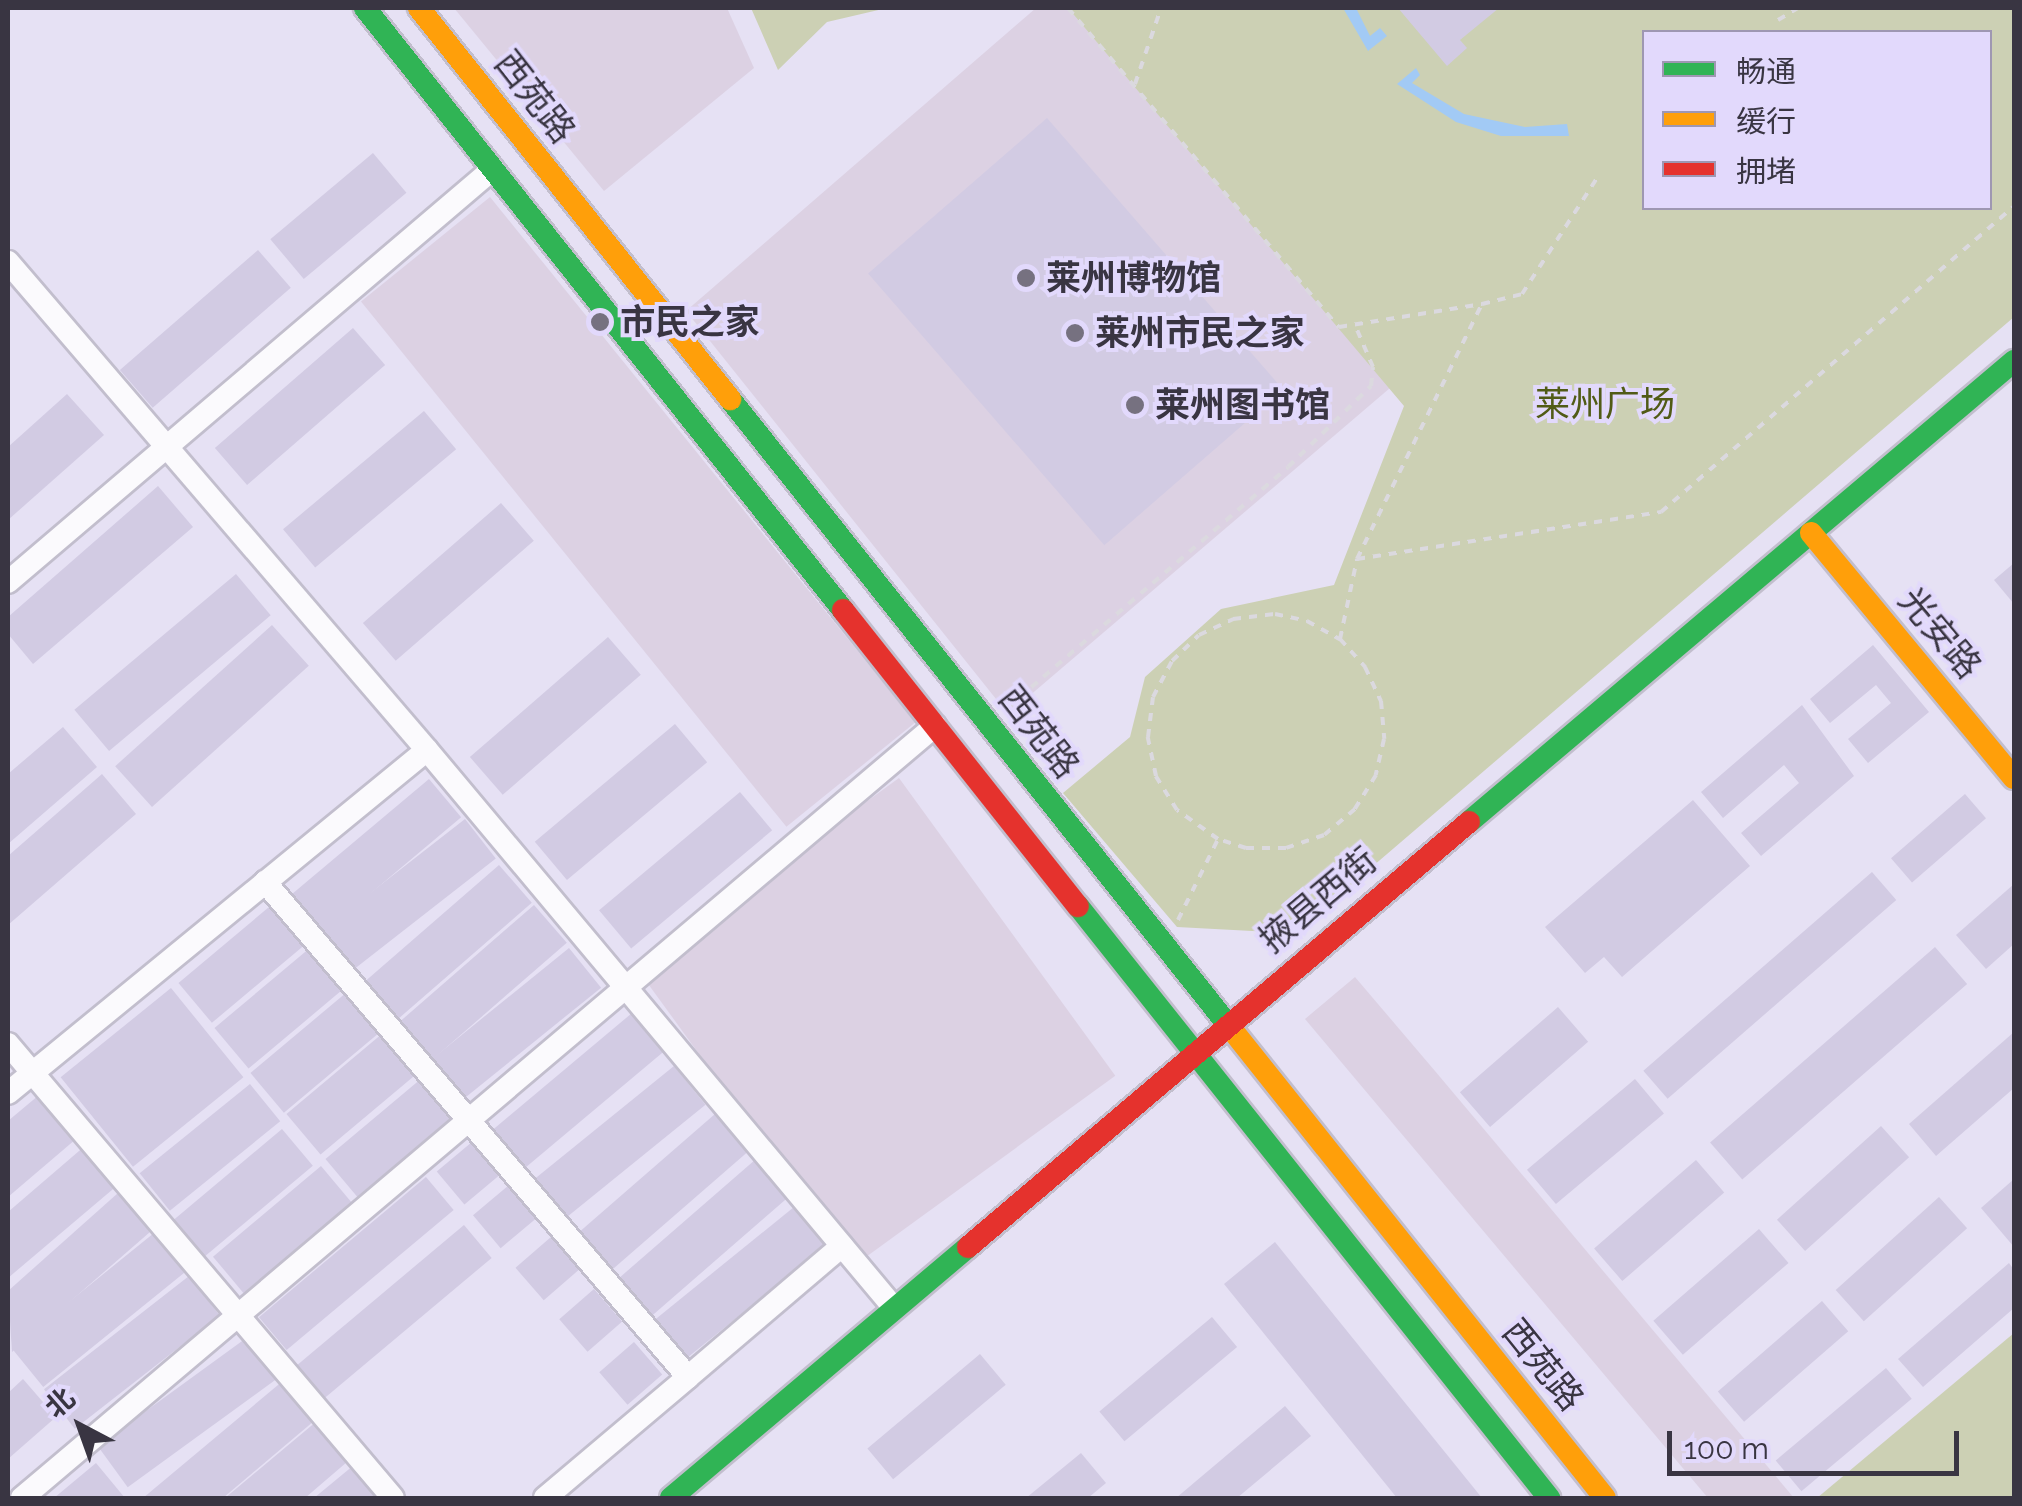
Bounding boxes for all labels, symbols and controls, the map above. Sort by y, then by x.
legend [1642,30,1992,210]
street label: 西苑路 [486,43,584,151]
text: 畅通 [1736,54,1796,89]
text: 缓行 [1736,104,1796,139]
text: 拥堵 [1736,154,1796,189]
place label: 莱州博物馆 [1046,257,1221,299]
marker: 莱州博物馆 [1015,267,1037,289]
place label: 市民之家 [620,301,760,343]
marker: 市民之家 [589,311,611,333]
place label: 莱州市民之家 [1095,312,1305,354]
marker: 莱州市民之家 [1064,322,1086,344]
park label: 莱州广场 [1535,383,1675,425]
place label: 莱州图书馆 [1155,384,1330,426]
marker: 莱州图书馆 [1124,394,1146,416]
street label: 光安路 [1890,579,1990,687]
street label: 西苑路 [990,678,1088,786]
street label: 掖县西街 [1251,839,1385,961]
street label: 西苑路 [1494,1311,1592,1419]
north arrow [30,1376,130,1476]
text: 北 [39,1381,81,1425]
scale bar [1672,1411,1964,1473]
text: 100 m [1684,1431,1769,1466]

